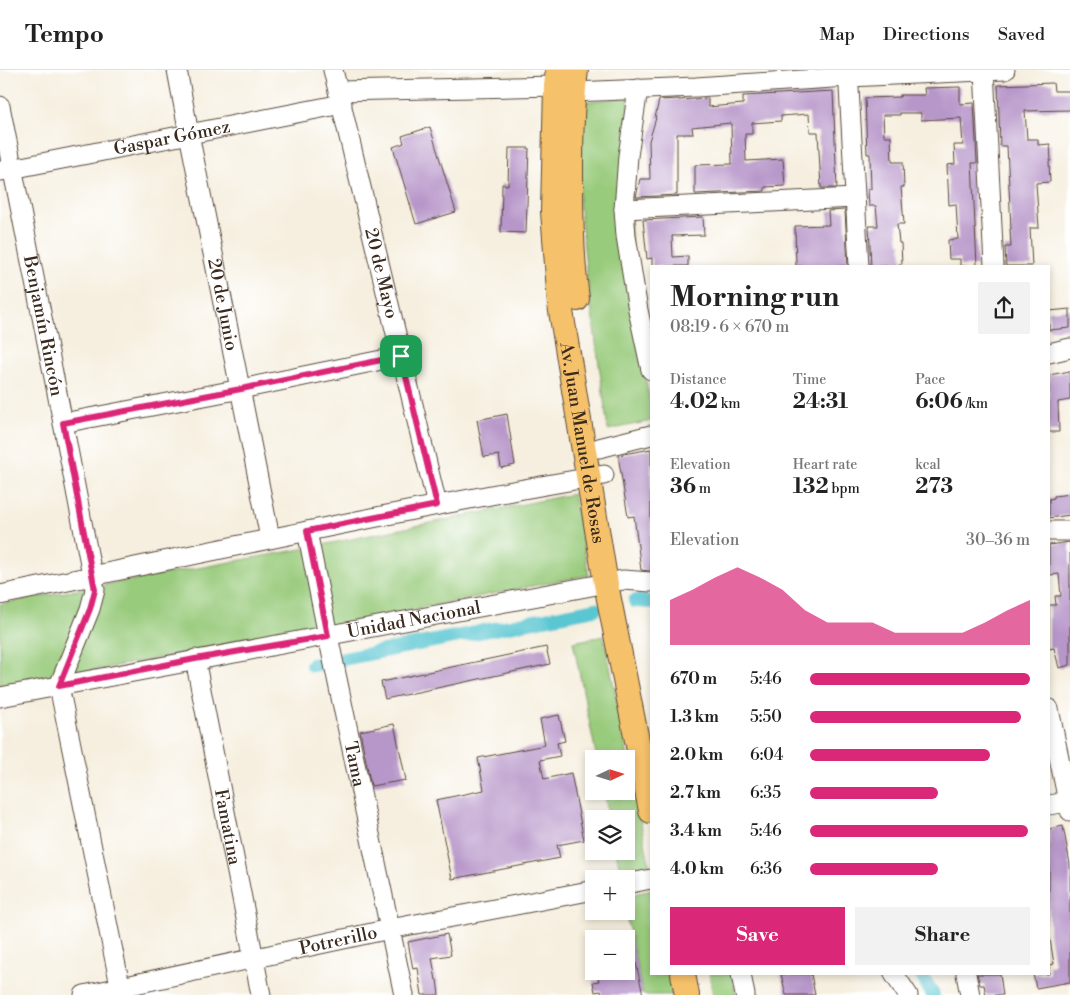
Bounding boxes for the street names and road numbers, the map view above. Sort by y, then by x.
street label: Gaspar Gómez [112,115,232,160]
street label: 20 de Mayo [360,226,404,321]
street label: Benjamín Rincón [18,252,69,398]
street label: 20 de Junio [203,256,244,353]
street label: Av. Juan Manuel de Rosas [555,339,611,545]
street label: Unidad Nacional [345,595,483,643]
street label: Tama [339,739,371,790]
street label: Famatina [209,787,247,868]
street label: Potrerillo [297,921,379,960]

